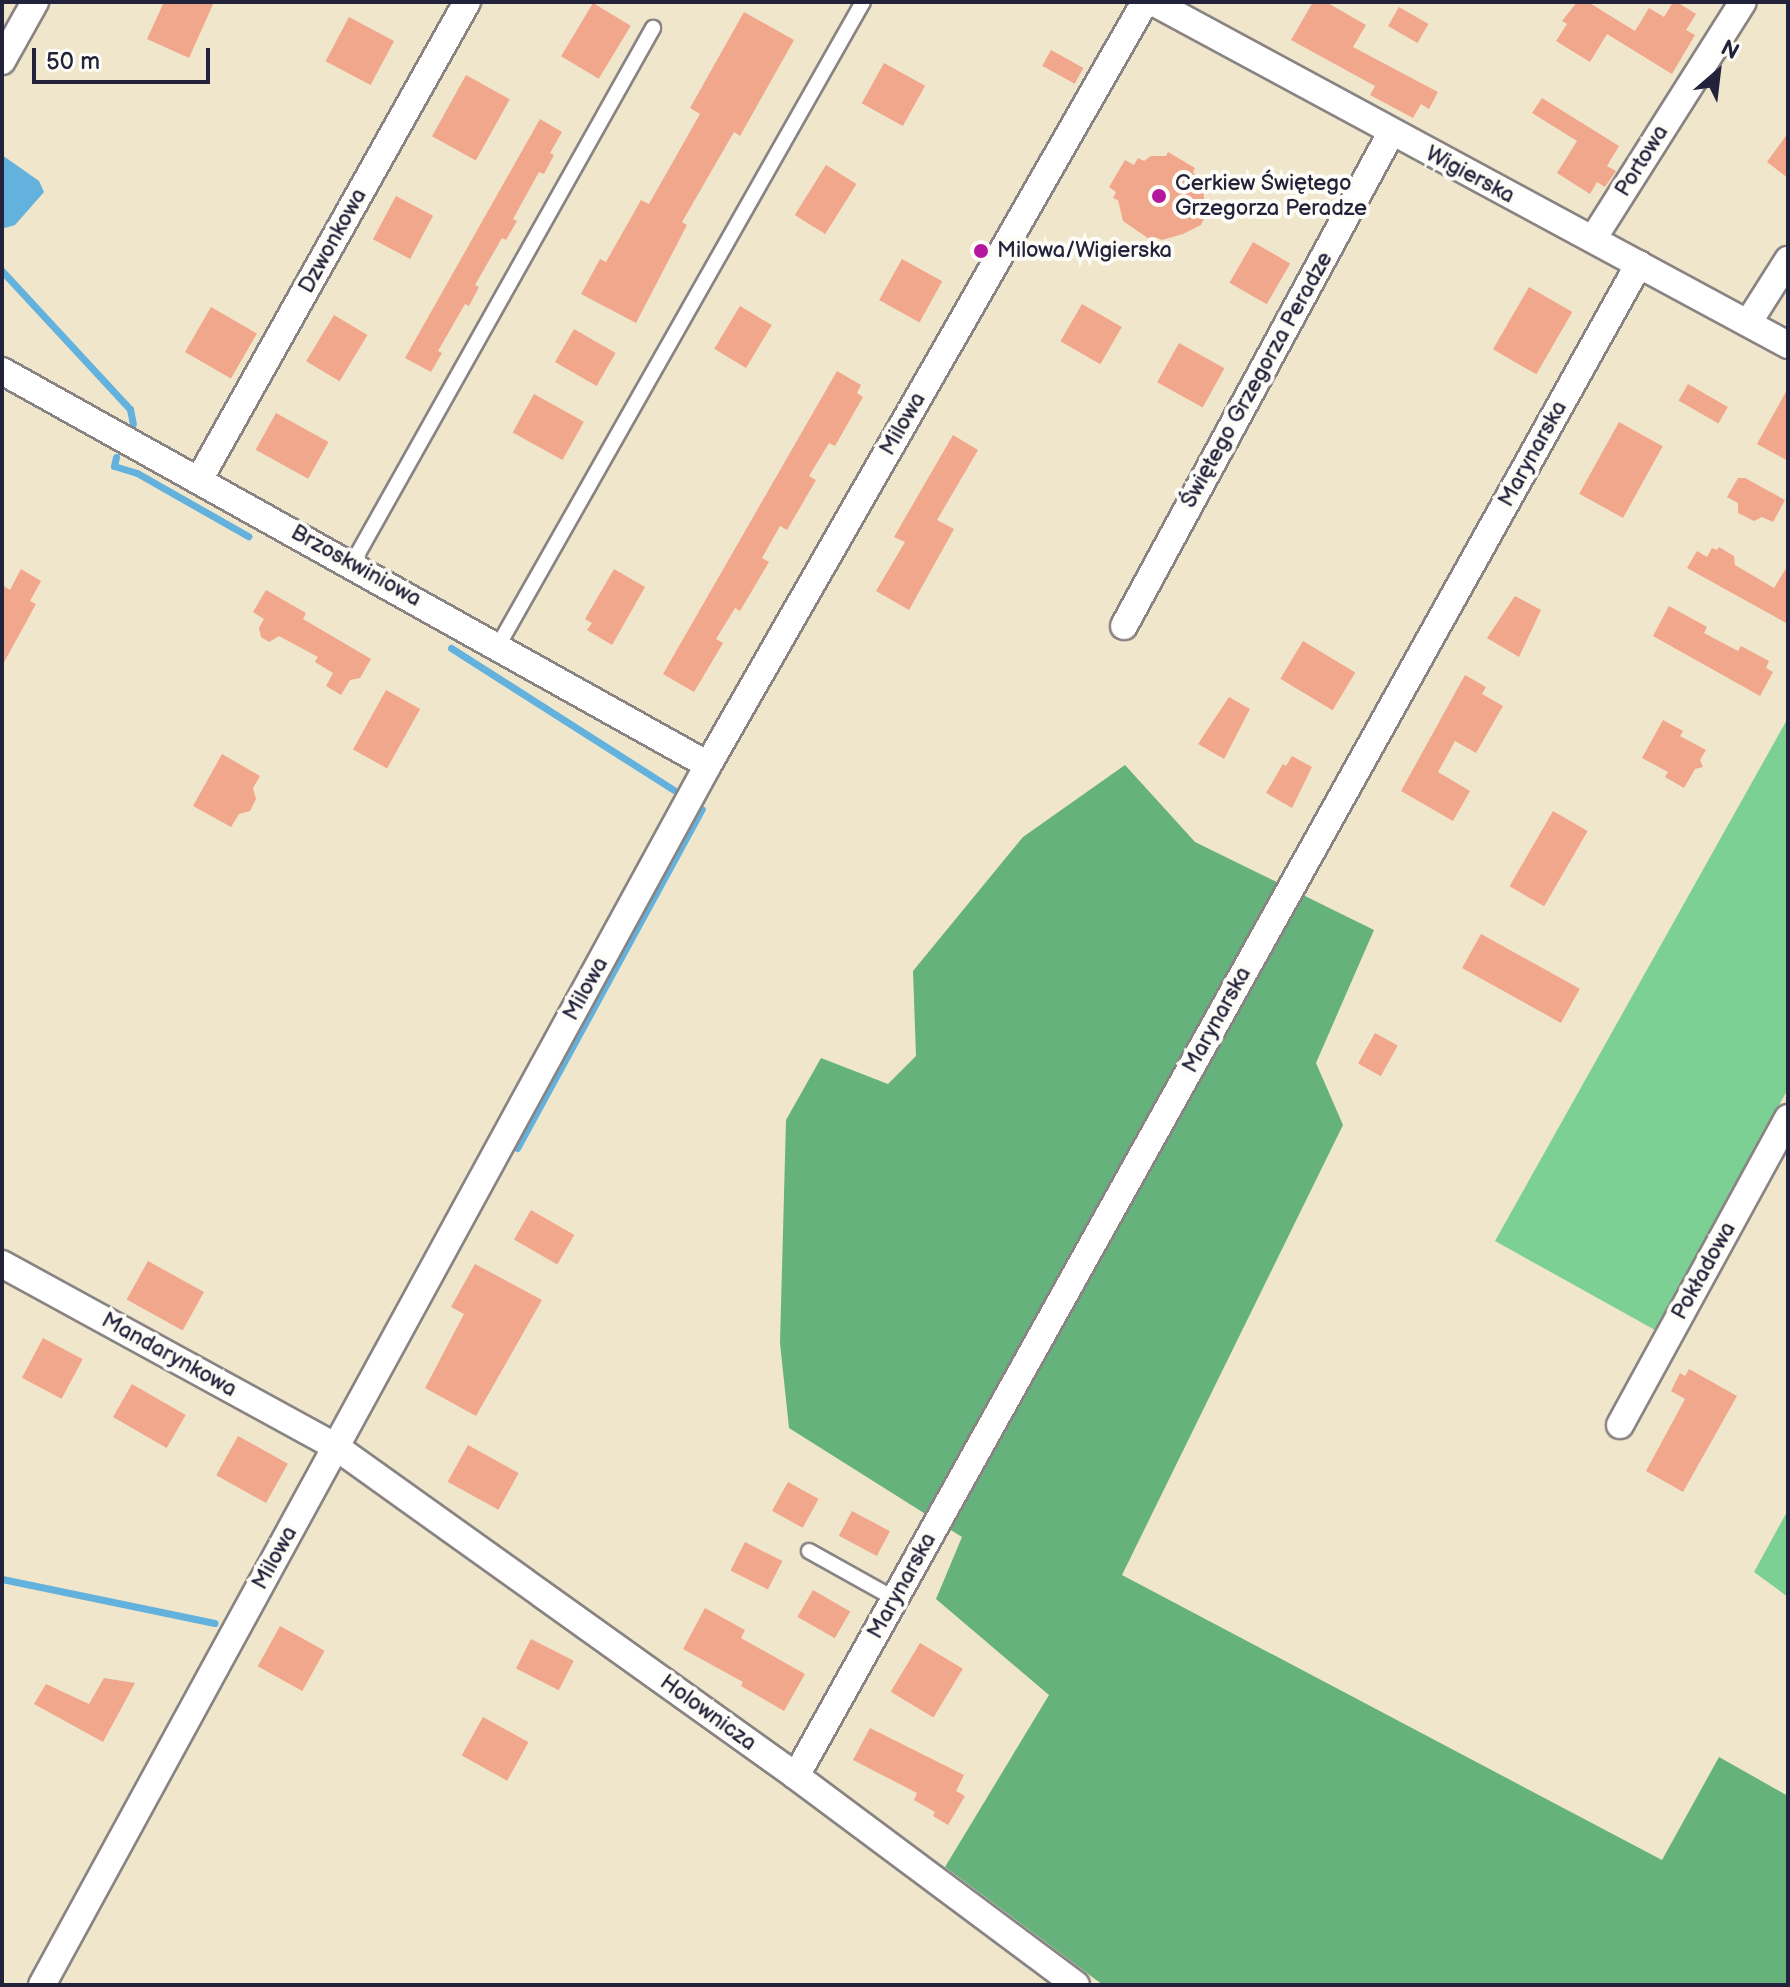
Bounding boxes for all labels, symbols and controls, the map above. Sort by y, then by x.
scale bar [36,32,214,82]
north arrow [1678,32,1758,112]
text: N [1716,35,1743,66]
text: 50 m [46,47,100,76]
street label: Portowa [1610,120,1674,202]
street label: Wigierska [1421,141,1519,209]
place label: Cerkiew Świętego Grzegorza Peradze [1175,170,1367,222]
street label: Dzwonkowa [293,184,373,298]
marker: Cerkiew Świętego Grzegorza Peradze [1150,187,1168,205]
place label: Milowa/Wigierska [997,238,1172,264]
marker: Milowa/Wigierska [972,242,990,260]
street label: Świętego Grzegorza Peradze [1175,247,1339,513]
street label: Milowa [874,388,932,460]
street label: Marynarska [1493,396,1573,512]
street label: Brzoskwiniowa [286,519,426,613]
street label: Milowa [558,953,614,1025]
street label: Marynarska [1177,962,1257,1078]
street label: Pokładowa [1666,1218,1742,1324]
street label: Mandarynkowa [97,1307,241,1403]
street label: Milowa [247,1522,303,1594]
street label: Marynarska [862,1528,942,1644]
street label: Holownicza [655,1669,761,1757]

